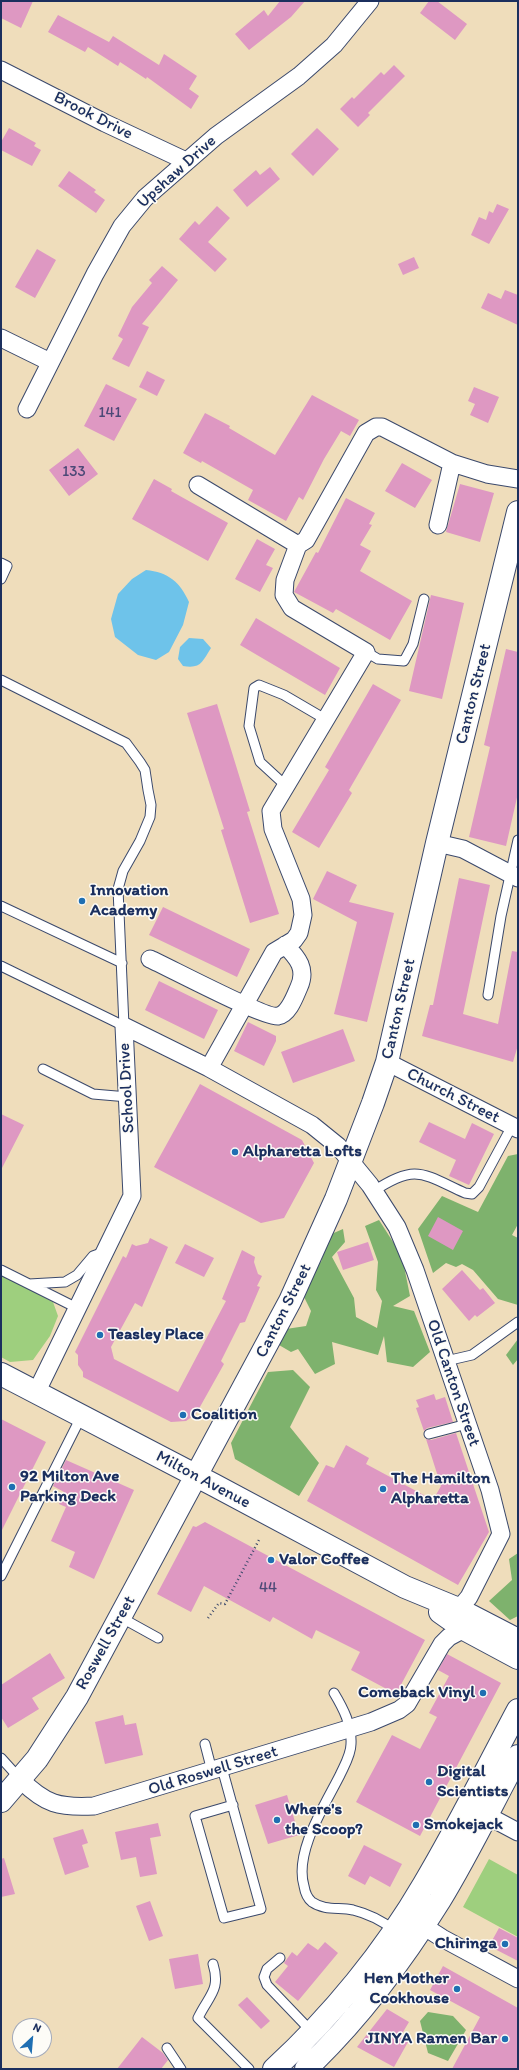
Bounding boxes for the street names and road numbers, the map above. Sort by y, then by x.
street label: Brook Drive [50,87,136,145]
street label: Upshaw Drive [133,131,221,213]
street label: Canton Street [452,642,496,746]
street label: Canton Street [378,957,420,1061]
street label: School Drive [114,1042,140,1134]
street label: Church Street [403,1064,503,1128]
street label: Canton Street [252,1261,316,1361]
street label: Old Canton Street [422,1317,484,1449]
street label: Milton Avenue [152,1447,254,1513]
street label: Roswell Street [72,1592,140,1694]
street label: Old Roswell Street [146,1742,280,1800]

